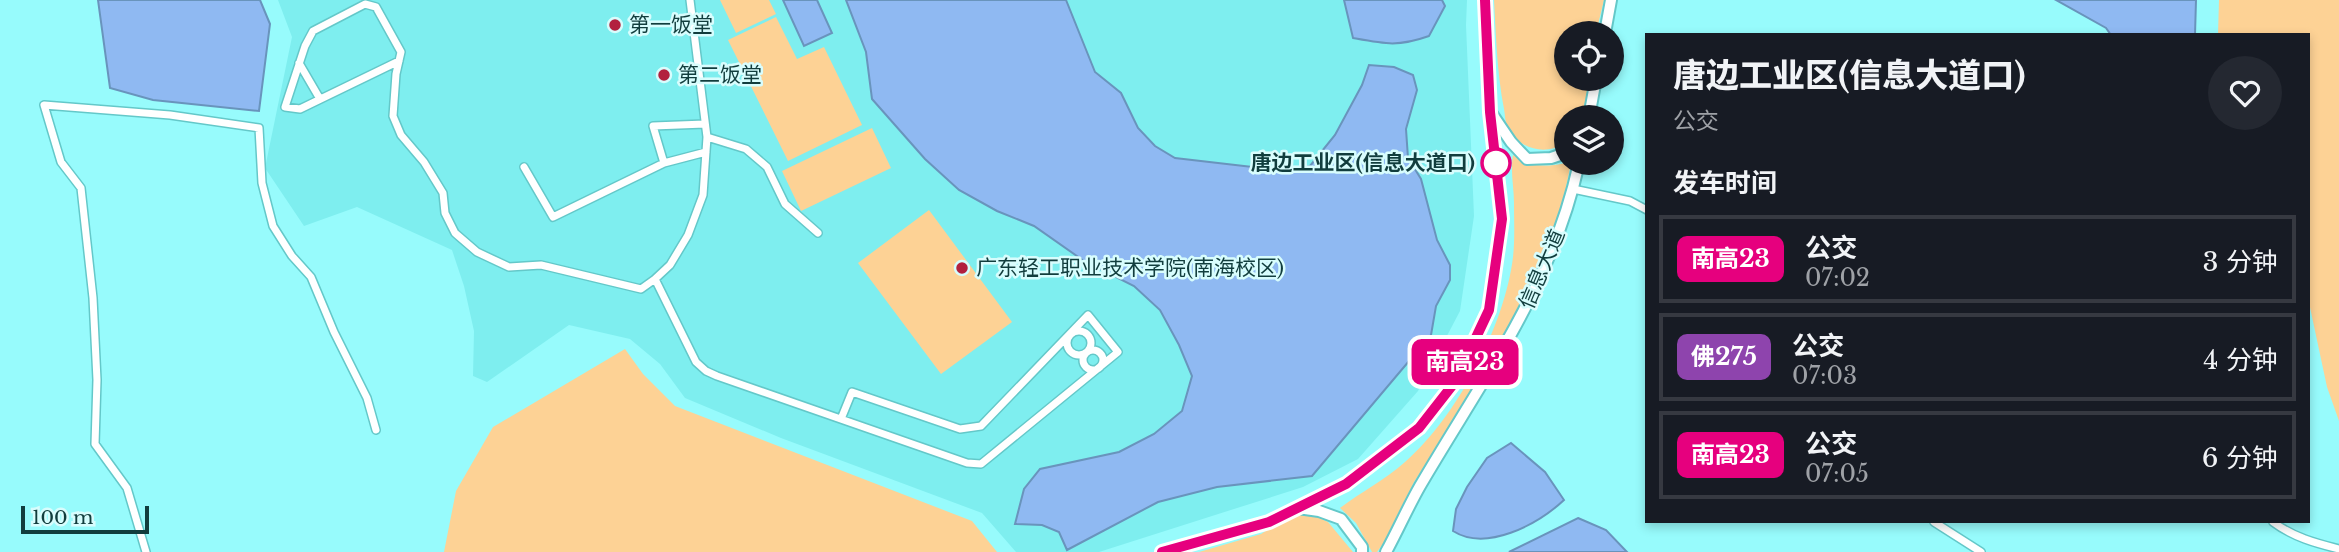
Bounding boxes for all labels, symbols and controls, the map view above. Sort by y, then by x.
place label: 第一饭堂 [629,12,713,38]
marker: 第一饭堂 [607,17,623,33]
map controls [1554,21,1624,175]
button: locate [1554,21,1624,91]
text: 唐边工业区(信息大道口) [1673,55,2026,96]
button: heart [2208,56,2282,130]
place label: 第二饭堂 [678,62,762,88]
marker: 第二饭堂 [656,67,672,83]
button: layers [1554,105,1624,175]
text: 公交 [1673,107,1719,135]
marker: 唐边工业区(信息大道口) [1481,148,1511,178]
place label: 唐边工业区(信息大道口) [1251,150,1475,176]
text: 发车时间 [1673,167,1777,199]
street label: 信息大道 [1514,225,1570,313]
text: 公交 [1805,232,1857,264]
text: 南高23 [1691,244,1770,273]
text: 3 分钟 [2203,246,2278,278]
place label: 广东轻工职业技术学院(南海校区) [976,255,1284,281]
marker: 广东轻工职业技术学院(南海校区) [954,260,970,276]
text: 07:02 [1805,264,1870,292]
text: 公交 [1792,330,1844,362]
line badge: 南高23 [1416,339,1514,385]
text: 佛275 [1691,342,1757,371]
text: 4 分钟 [2203,344,2278,376]
text: 南高23 [1426,347,1504,376]
text: 07:03 [1792,362,1857,390]
text: 公交 [1805,428,1857,460]
text: 南高23 [1691,440,1770,469]
text: 6 分钟 [2202,442,2278,474]
text: 07:05 [1805,460,1869,488]
scale bar [21,503,149,535]
text: 100 m [32,506,93,529]

